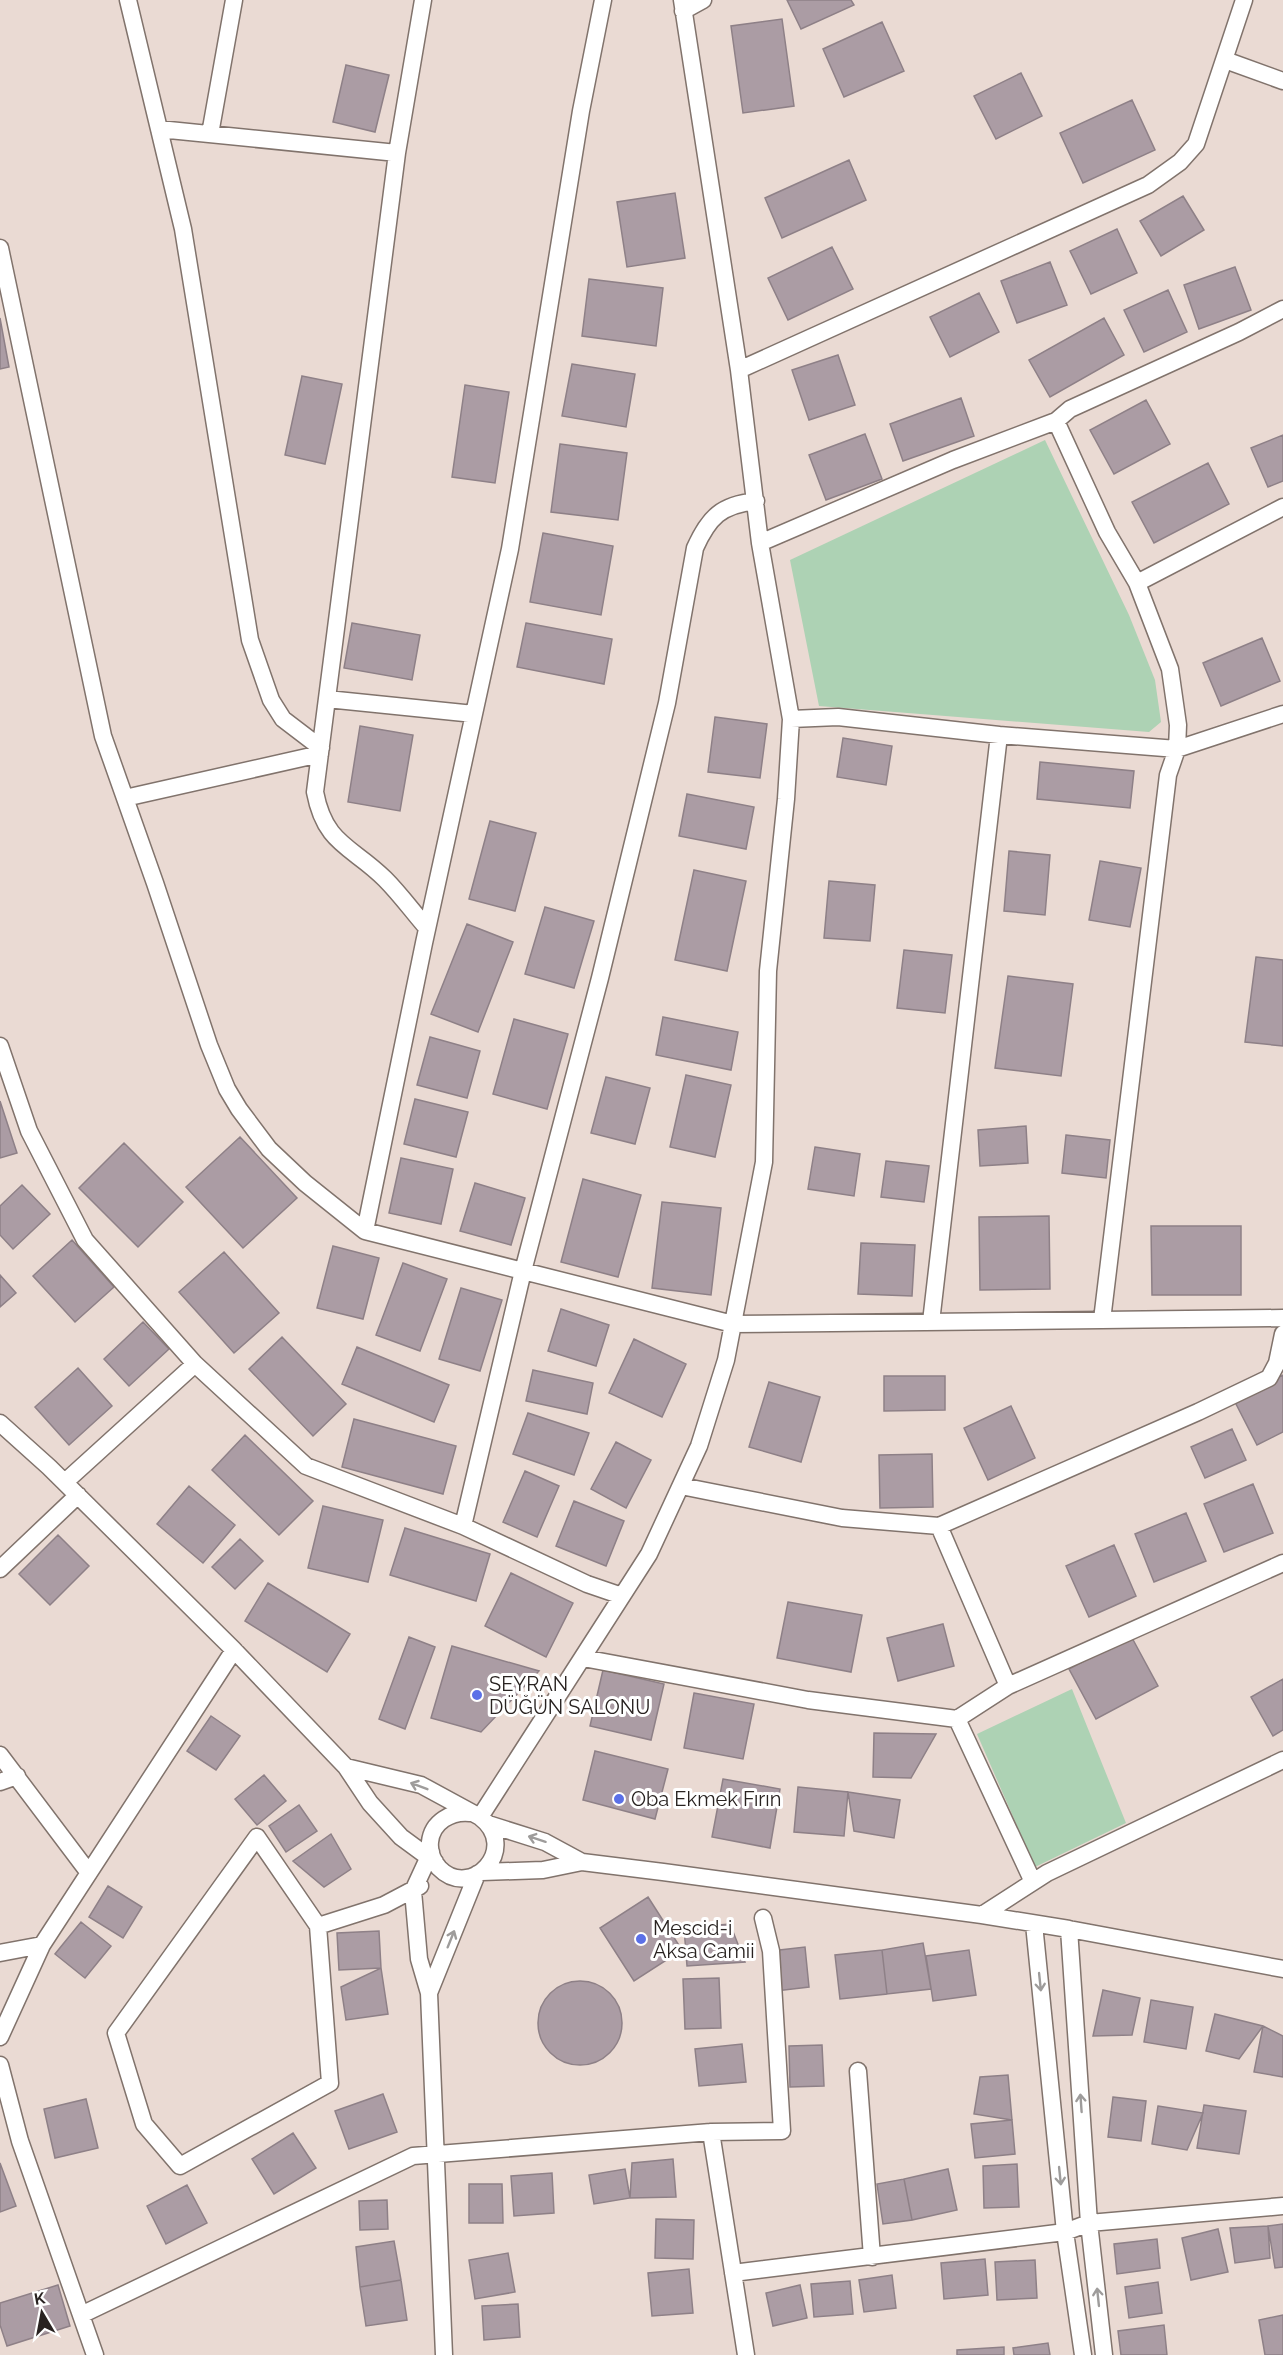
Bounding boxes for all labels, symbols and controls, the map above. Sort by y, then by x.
place label: SEYRAN DÜĞÜN SALONU [489,1672,650,1719]
marker: SEYRAN DÜĞÜN SALONU [470,1688,484,1702]
one-way arrow [410,1779,428,1790]
place label: Oba Ekmek Fırın [631,1787,781,1811]
marker: Oba Ekmek Fırın [612,1792,626,1806]
one-way arrow [528,1833,547,1844]
place label: Mescid-i Aksa Camii [653,1916,755,1963]
one-way arrow [446,1930,457,1949]
marker: Mescid-i Aksa Camii [634,1932,648,1946]
one-way arrow [1034,1971,1045,1991]
one-way arrow [1075,2093,1086,2113]
one-way arrow [1054,2165,1065,2185]
north arrow [12,2283,72,2343]
one-way arrow [1092,2287,1103,2307]
text: K [33,2288,47,2309]

